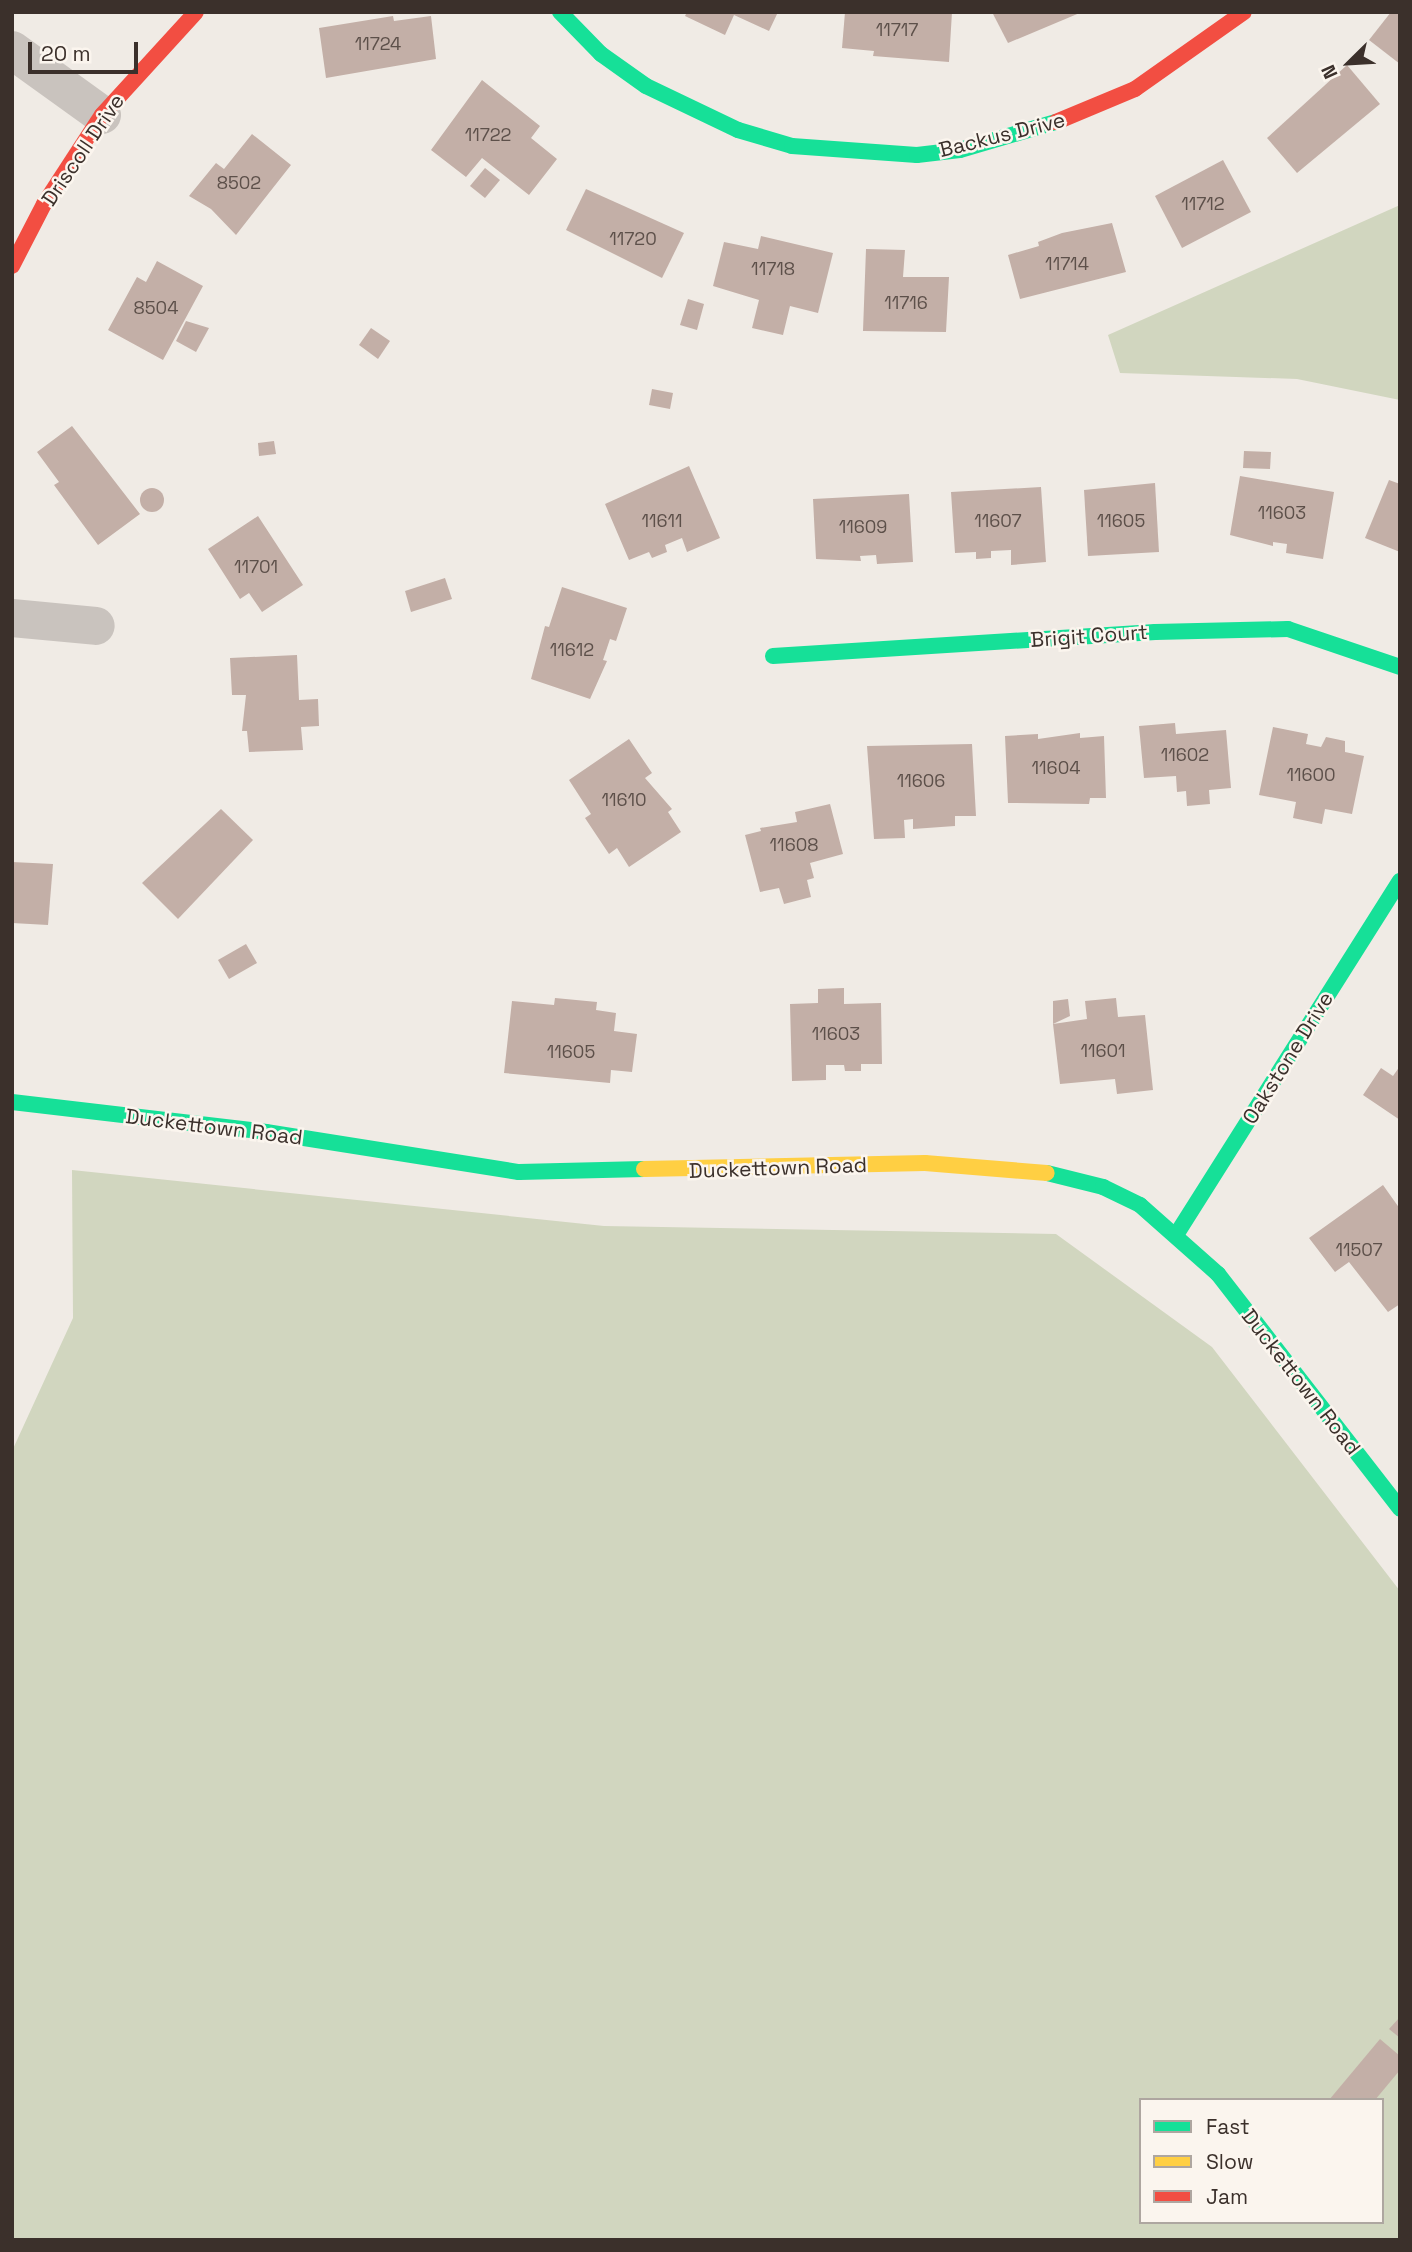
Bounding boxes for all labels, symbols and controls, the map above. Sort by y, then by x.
house number: 11717 [876,19,918,41]
scale bar [32,28,142,72]
north arrow [1314,28,1384,98]
house number: 11724 [355,33,401,55]
text: 20 m [41,40,91,67]
text: N [1315,61,1343,83]
street label: Driscoll Drive [36,89,130,211]
street label: Backus Drive [936,107,1068,163]
house number: 11722 [465,124,511,146]
house number: 8502 [217,172,261,194]
house number: 11712 [1181,193,1225,215]
house number: 11720 [609,228,657,250]
house number: 11714 [1045,253,1089,275]
house number: 11718 [751,258,795,280]
house number: 11716 [884,292,928,314]
house number: 8504 [134,297,178,319]
house number: 11603 [1258,502,1306,524]
house number: 11611 [641,510,683,532]
house number: 11607 [974,510,1022,532]
house number: 11605 [1097,510,1145,532]
house number: 11609 [839,516,887,538]
house number: 11701 [234,556,278,578]
street label: Brigit Court [1030,619,1148,653]
house number: 11612 [550,639,594,661]
house number: 11602 [1161,744,1209,766]
house number: 11604 [1032,757,1080,779]
house number: 11600 [1286,764,1336,786]
house number: 11606 [897,770,945,792]
house number: 11610 [601,789,647,811]
house number: 11608 [770,834,818,856]
street label: Oakstone Drive [1237,987,1339,1129]
house number: 11603 [812,1023,860,1045]
house number: 11601 [1080,1040,1126,1062]
house number: 11605 [547,1041,595,1063]
street label: Duckettown Road [124,1104,304,1150]
street label: Duckettown Road [688,1152,868,1184]
house number: 11507 [1335,1239,1383,1261]
street label: Duckettown Road [1236,1304,1366,1460]
legend [1139,2098,1384,2224]
text: Fast [1206,2113,1250,2140]
text: Slow [1206,2148,1254,2175]
text: Jam [1206,2183,1248,2210]

